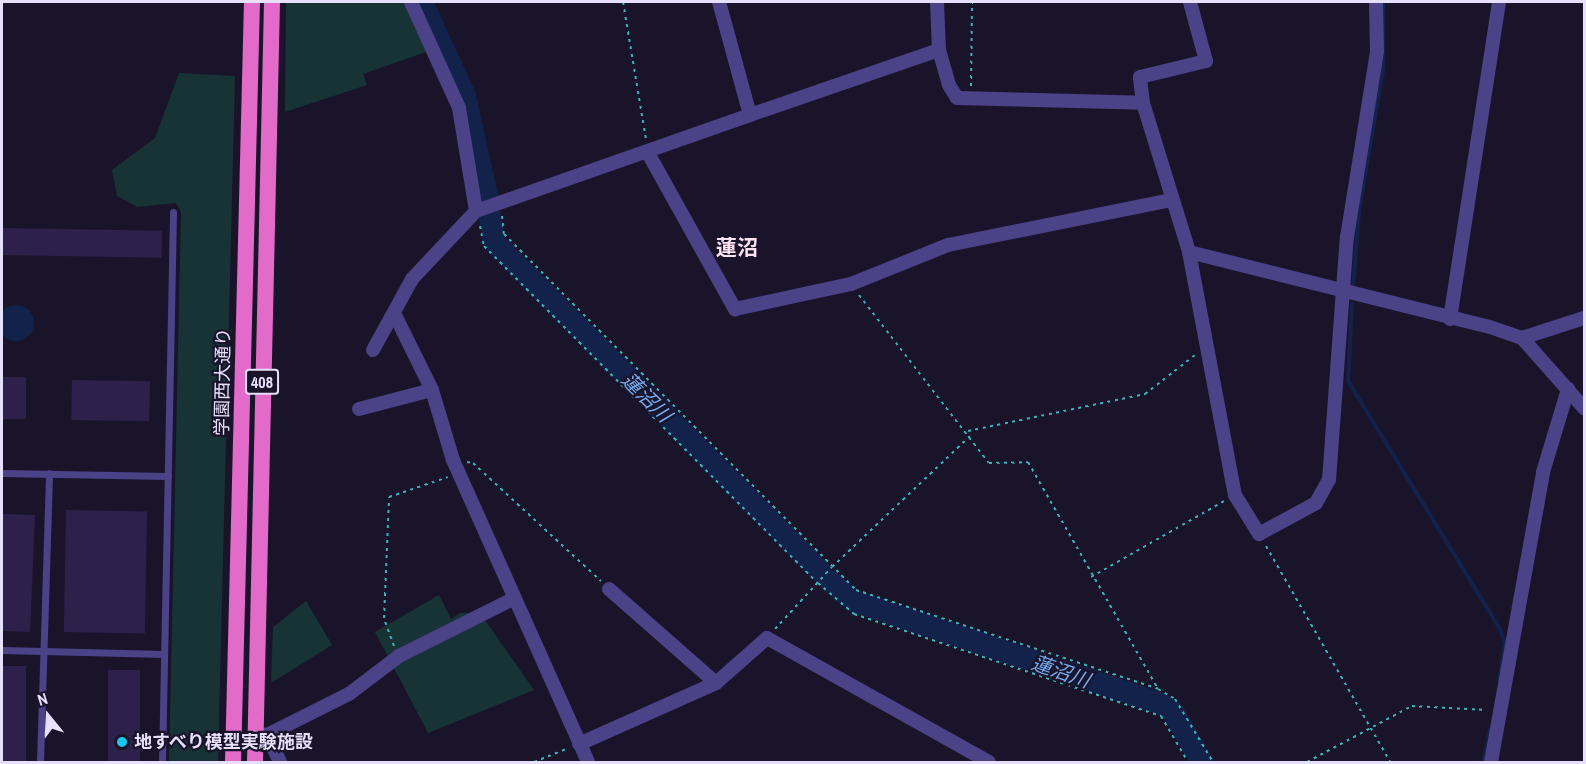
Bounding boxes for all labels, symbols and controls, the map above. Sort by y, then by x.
district label: 蓮沼 [716,235,758,261]
street label: 学園西大通り [211,328,235,436]
water label: 蓮沼川 [617,367,677,427]
road number: 408 [244,369,280,395]
water label: 蓮沼川 [1029,650,1093,692]
north arrow [18,686,78,746]
text: N [35,687,50,711]
place label: 地すべり模型実験施設 [134,731,314,753]
marker: 地すべり模型実験施設 [115,735,129,749]

